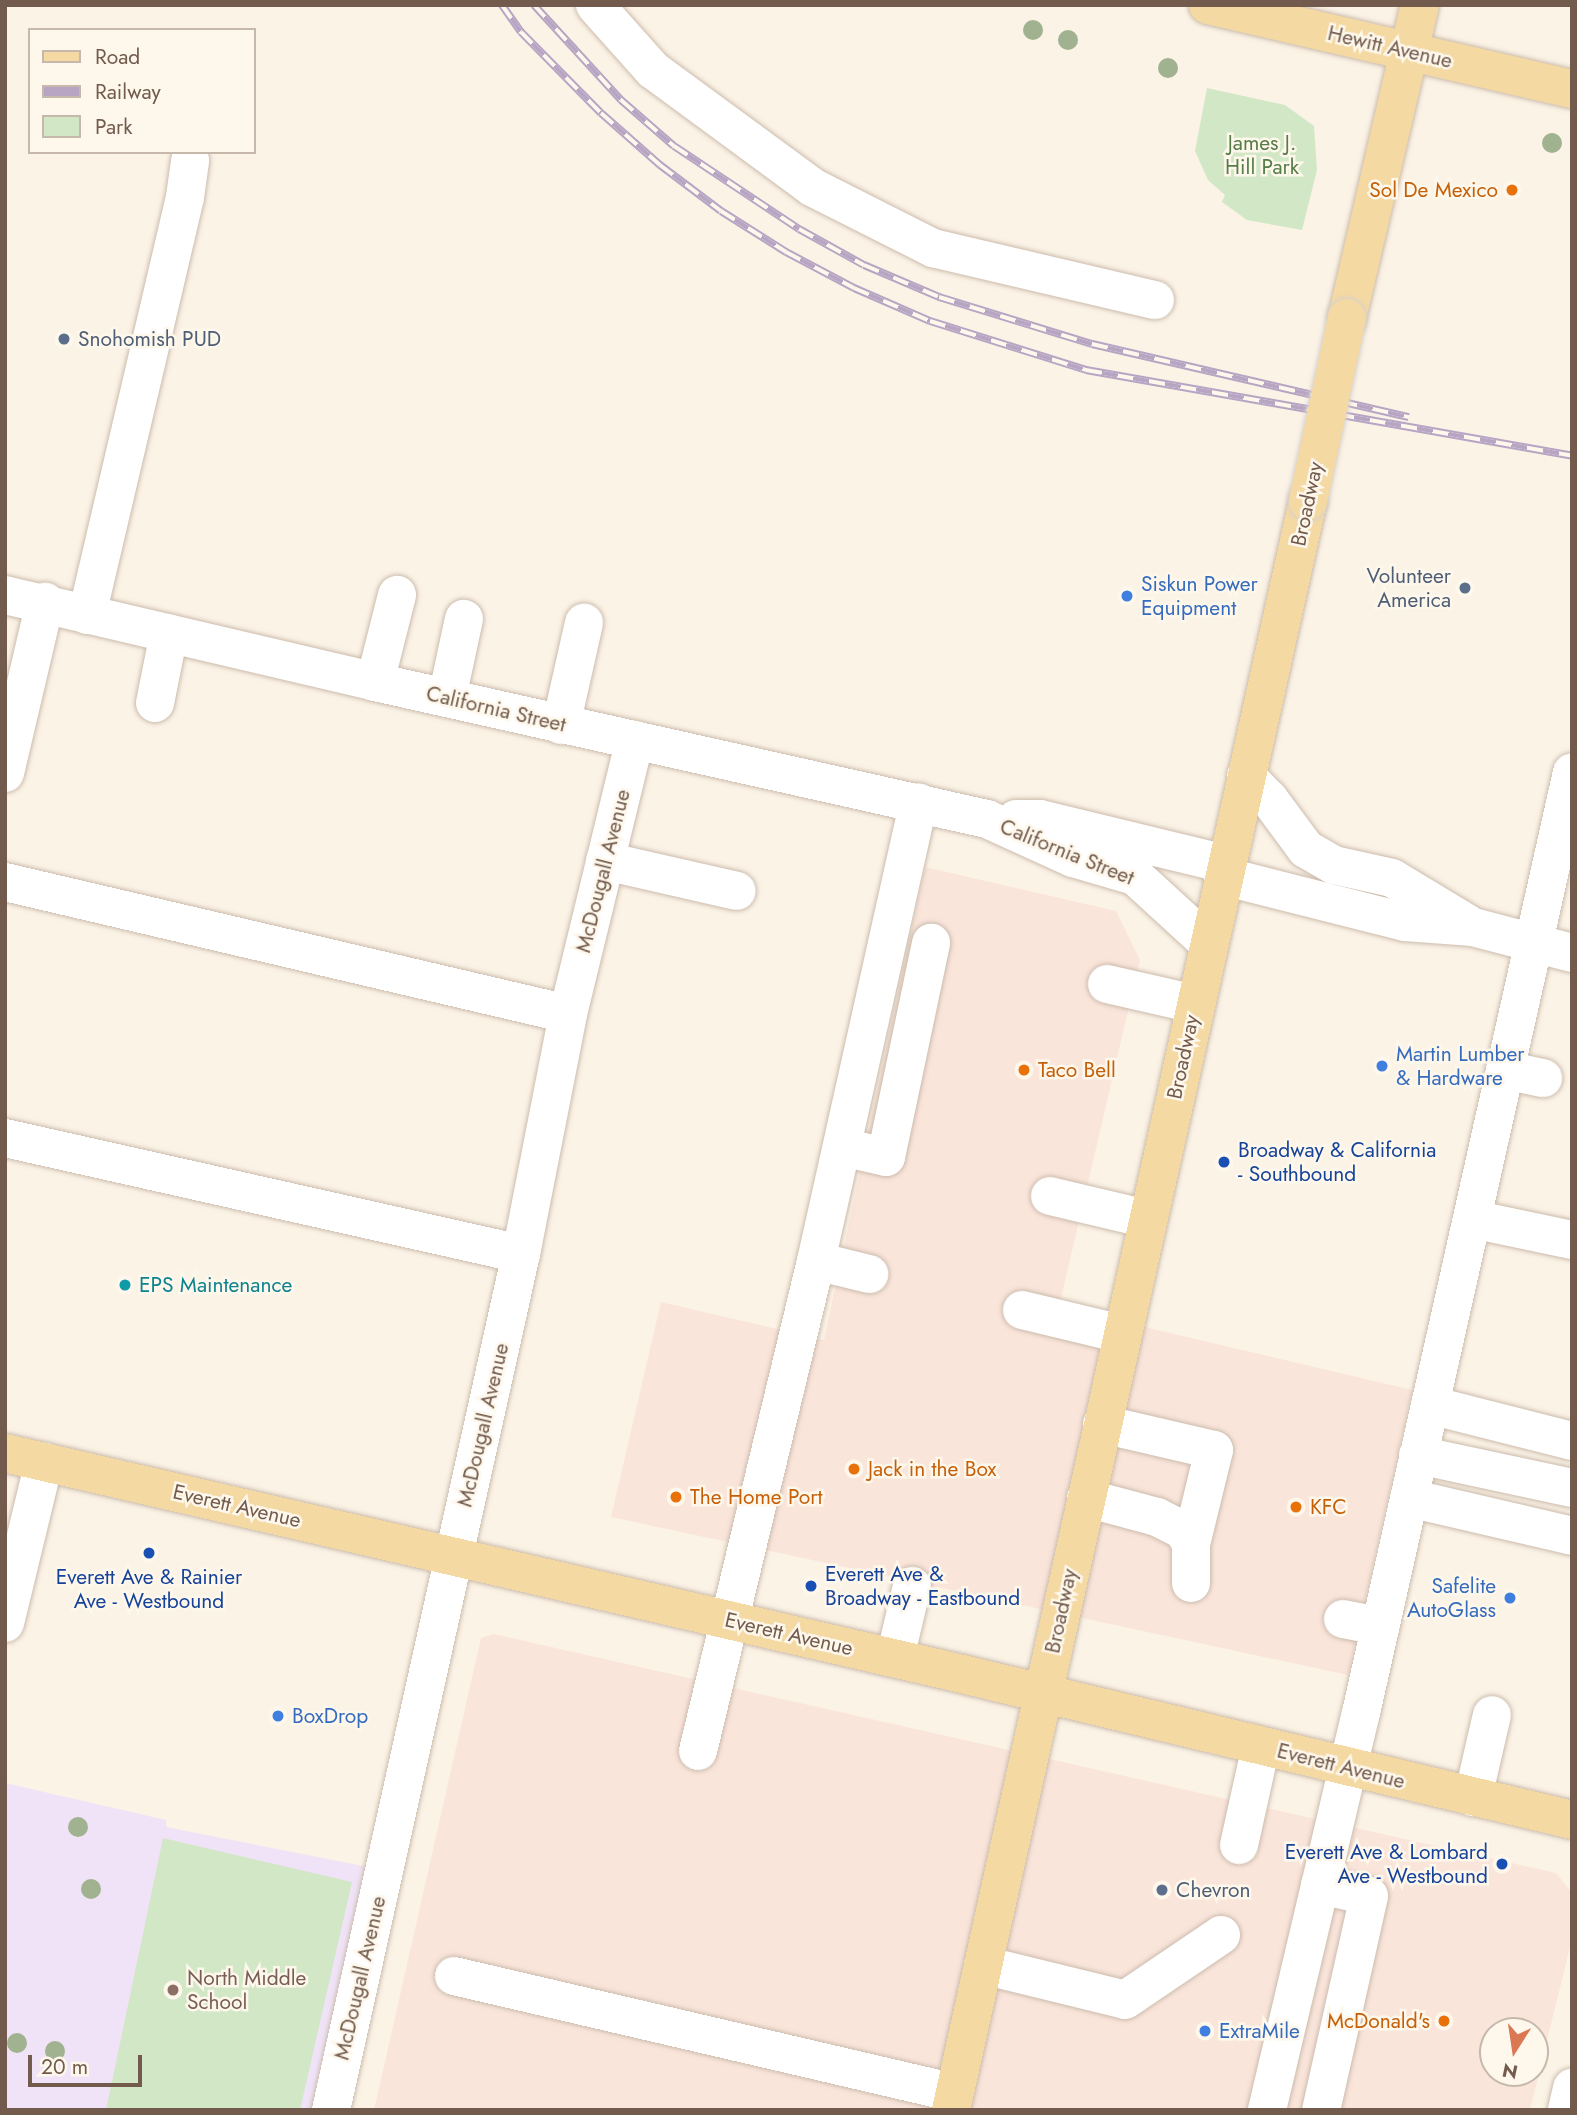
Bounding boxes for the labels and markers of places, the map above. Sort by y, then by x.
place label: Sol De Mexico [1369,177,1498,203]
marker: Sol De Mexico [1504,182,1520,198]
place label: Snohomish PUD [78,326,221,352]
marker: Snohomish PUD [56,331,72,347]
place label: Volunteer America [1367,563,1451,613]
place label: Siskun Power Equipment [1141,571,1258,621]
marker: Volunteer America [1457,580,1473,596]
marker: Siskun Power Equipment [1119,588,1135,604]
place label: Martin Lumber & Hardware [1396,1041,1525,1091]
place label: Taco Bell [1038,1057,1116,1083]
marker: Martin Lumber & Hardware [1374,1058,1390,1074]
marker: Taco Bell [1016,1062,1032,1078]
place label: Broadway & California - Southbound [1238,1137,1436,1187]
marker: Broadway & California - Southbound [1216,1154,1232,1170]
place label: EPS Maintenance [139,1272,292,1298]
marker: EPS Maintenance [117,1277,133,1293]
place label: Jack in the Box [868,1456,996,1482]
marker: Jack in the Box [846,1461,862,1477]
place label: The Home Port [690,1484,822,1510]
marker: The Home Port [668,1489,684,1505]
place label: KFC [1310,1494,1347,1520]
marker: KFC [1288,1499,1304,1515]
marker: Everett Ave & Rainier Ave - Westbound [141,1545,157,1561]
place label: Everett Ave & Broadway - Eastbound [825,1561,1020,1611]
place label: Everett Ave & Rainier Ave - Westbound [56,1564,242,1614]
place label: Safelite AutoGlass [1407,1573,1496,1623]
marker: Everett Ave & Broadway - Eastbound [803,1578,819,1594]
marker: Safelite AutoGlass [1502,1590,1518,1606]
place label: BoxDrop [292,1703,368,1729]
marker: BoxDrop [270,1708,286,1724]
place label: Everett Ave & Lombard Ave - Westbound [1285,1839,1488,1889]
marker: Everett Ave & Lombard Ave - Westbound [1494,1856,1510,1872]
place label: Chevron [1176,1877,1251,1903]
marker: Chevron [1154,1882,1170,1898]
place label: North Middle School [187,1965,306,2015]
marker: North Middle School [165,1982,181,1998]
place label: McDonald's [1327,2008,1430,2034]
marker: McDonald's [1436,2013,1452,2029]
place label: ExtraMile [1219,2018,1300,2044]
marker: ExtraMile [1197,2023,1213,2039]

